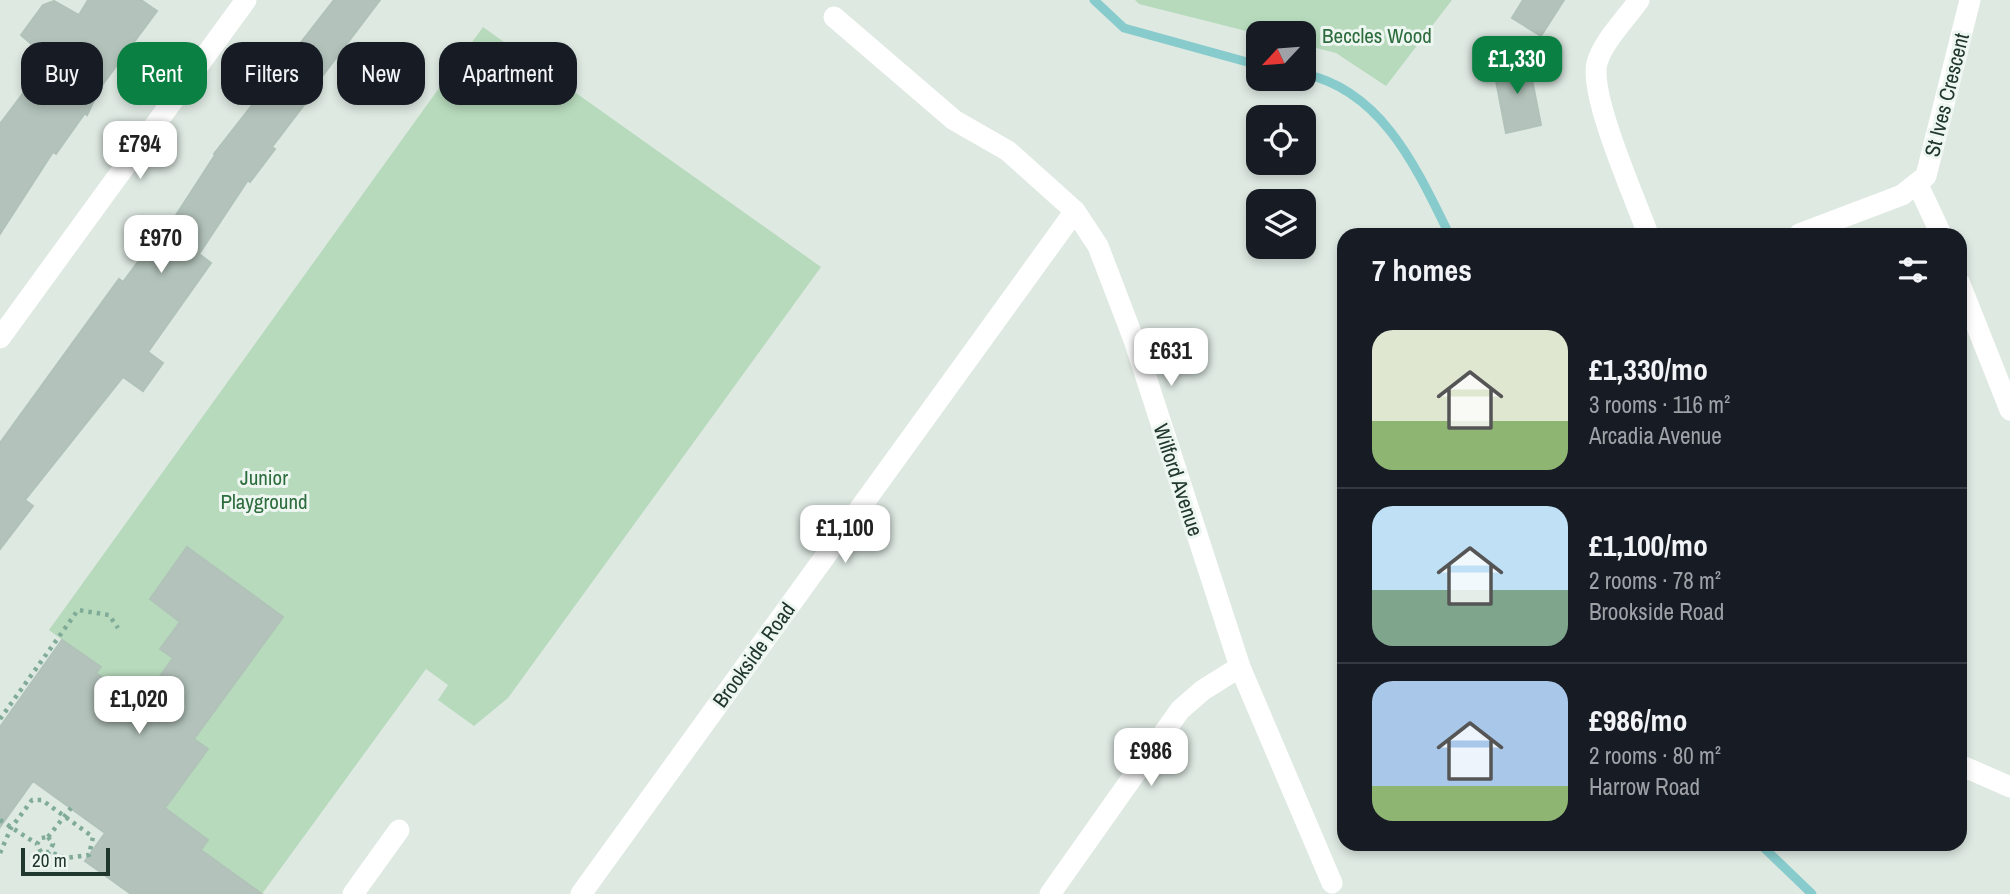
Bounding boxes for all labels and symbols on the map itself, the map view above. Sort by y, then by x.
north arrow [1246,21,1316,91]
park label: Beccles Wood [1322,21,1432,50]
street label: St Ives Crescent [1917,30,1976,160]
pin: £1,330 [1460,36,1574,96]
pin: £794 [99,122,181,181]
pin: £970 [120,216,202,275]
pin: £631 [1130,328,1212,388]
street label: Wilford Avenue [1147,420,1210,540]
park label: Junior Playground [220,463,308,516]
pin: £1,100 [788,505,902,565]
street label: Brookside Road [706,596,802,713]
pin: £1,020 [82,676,196,736]
pin: £986 [1110,728,1192,788]
scale bar [21,845,110,877]

